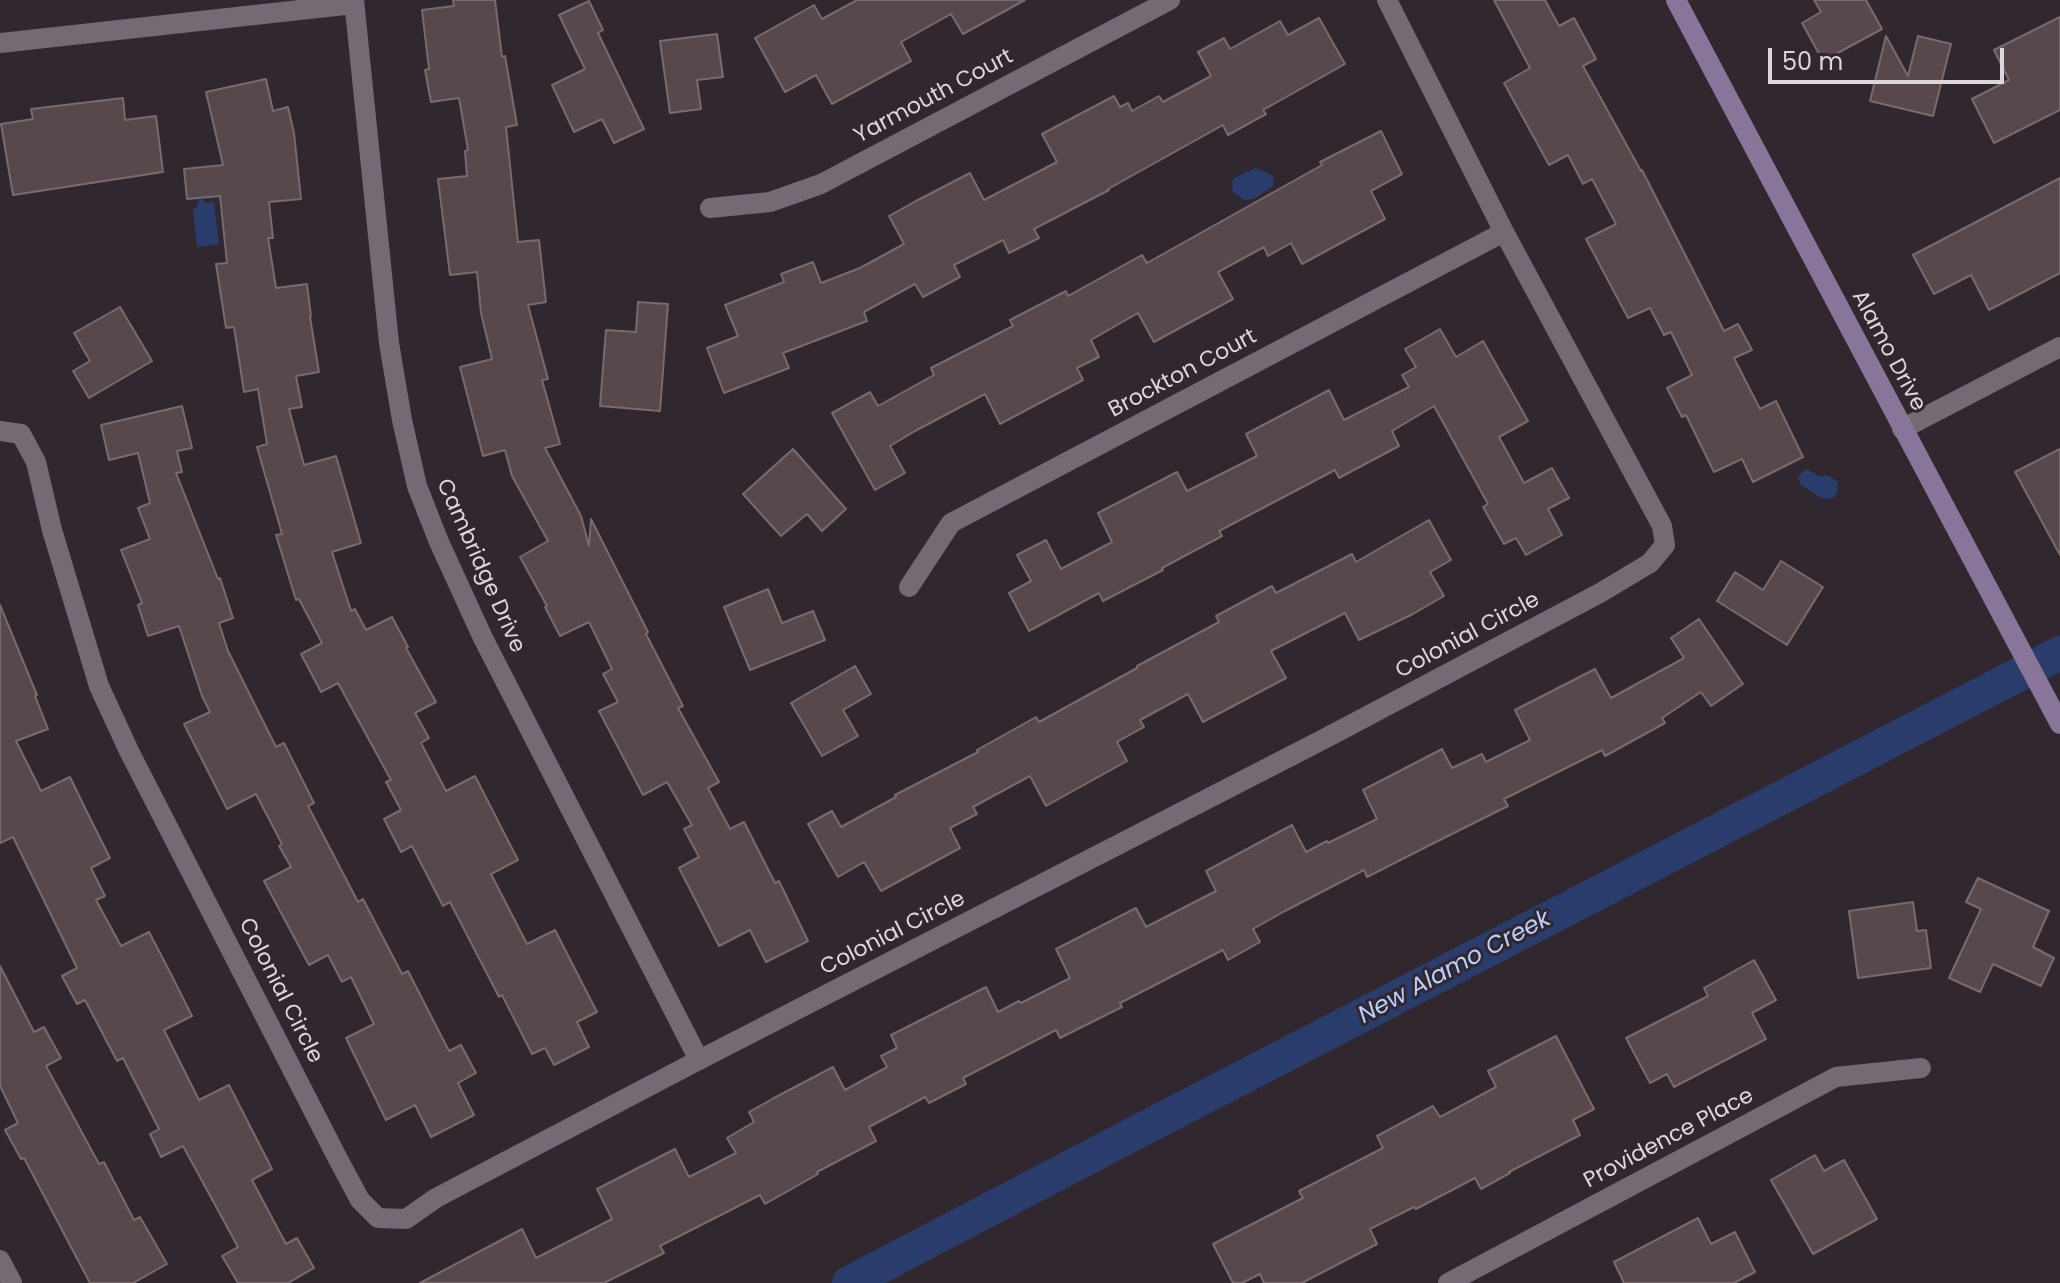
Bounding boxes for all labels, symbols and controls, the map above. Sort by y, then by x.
scale bar [1772,32,2008,82]
street label: Yarmouth Court [850,44,1018,150]
text: 50 m [1782,45,1843,78]
street label: Alamo Drive [1845,286,1931,416]
street label: Brockton Court [1104,324,1262,424]
street label: Cambridge Drive [430,475,530,657]
street label: Colonial Circle [1392,587,1544,685]
street label: Colonial Circle [816,886,970,982]
water label: New Alamo Creek [1354,905,1556,1031]
street label: Colonial Circle [232,914,328,1068]
street label: Providence Place [1580,1083,1758,1195]

